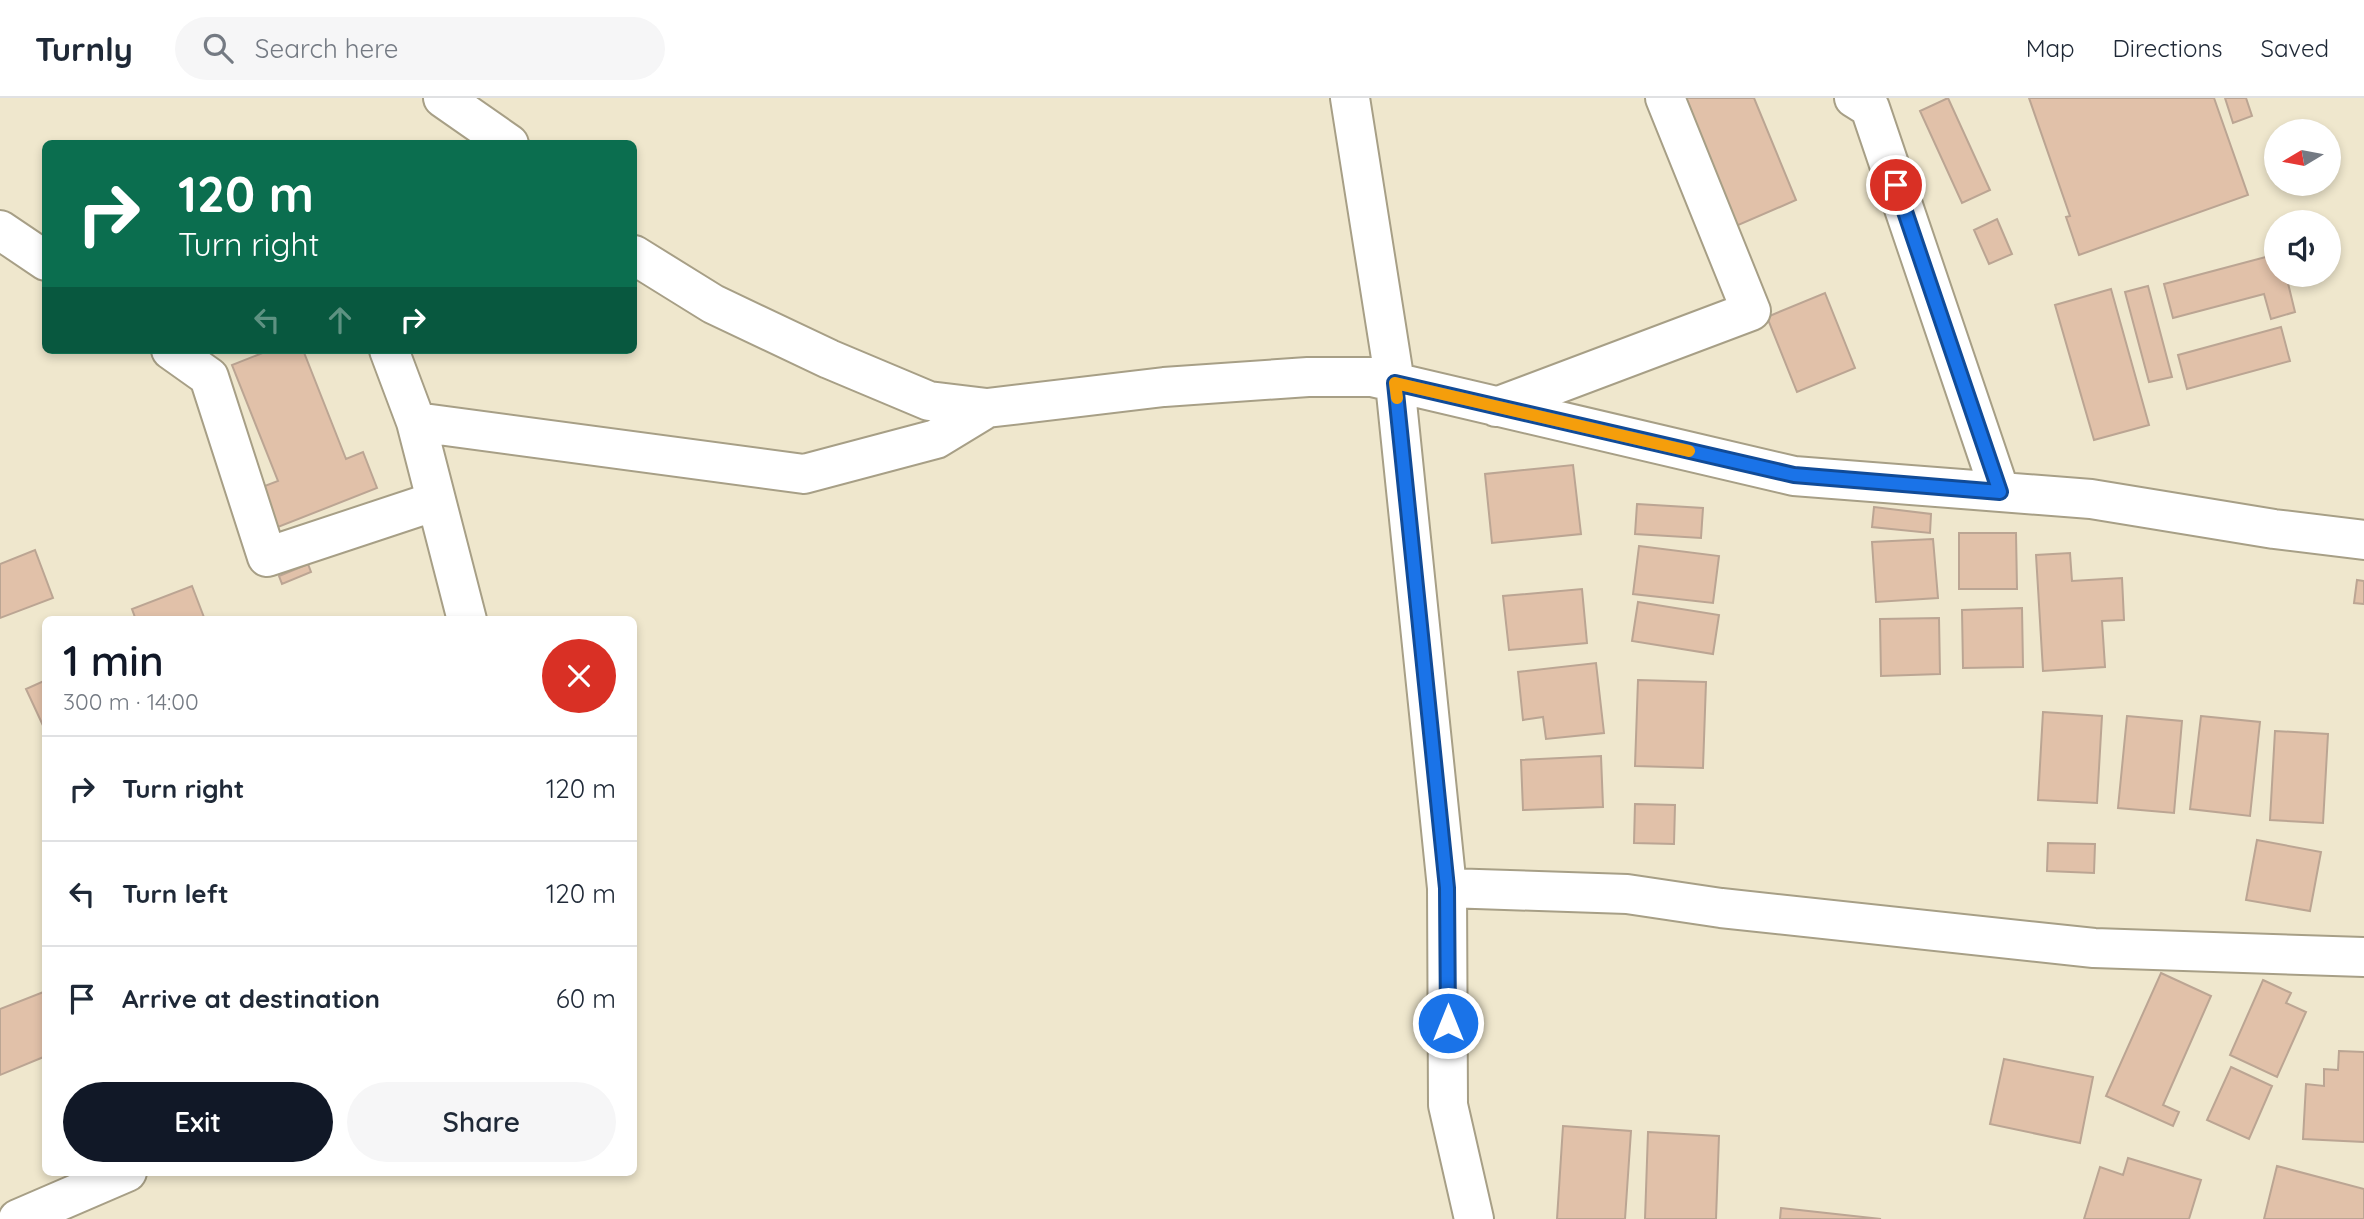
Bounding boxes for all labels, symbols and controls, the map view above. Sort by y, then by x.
search box [175,17,665,80]
text: Turnly [35,28,133,69]
icon: search [199,29,237,67]
text: Search here [255,32,398,65]
text: Map [2026,33,2075,63]
text: Directions [2113,33,2223,63]
text: Saved [2261,33,2329,63]
north arrow [2264,119,2342,196]
map controls [2264,119,2341,287]
pin [1866,155,1926,215]
text: 120 m [178,163,314,224]
icon: arrive [1877,166,1915,204]
icon: right [63,168,154,259]
button: sound [2264,210,2341,287]
text: Turn right [178,224,319,264]
icon: left [248,301,286,339]
icon: ahead [321,301,359,339]
icon: right [394,301,432,339]
text: 1 min [63,634,164,687]
button: close [542,639,616,713]
text: 300 m · 14:00 [63,687,199,716]
icon: right [63,770,101,808]
text: Turn right [122,772,244,805]
text: 120 m [546,772,616,805]
icon: left [63,875,101,913]
text: Turn left [122,877,229,910]
text: 120 m [546,877,616,910]
icon: arrive [63,980,101,1018]
text: Arrive at destination [122,982,380,1015]
text: 60 m [556,982,616,1015]
position arrow [1411,986,1485,1060]
button: Exit [63,1082,333,1162]
button: Share [347,1082,616,1162]

